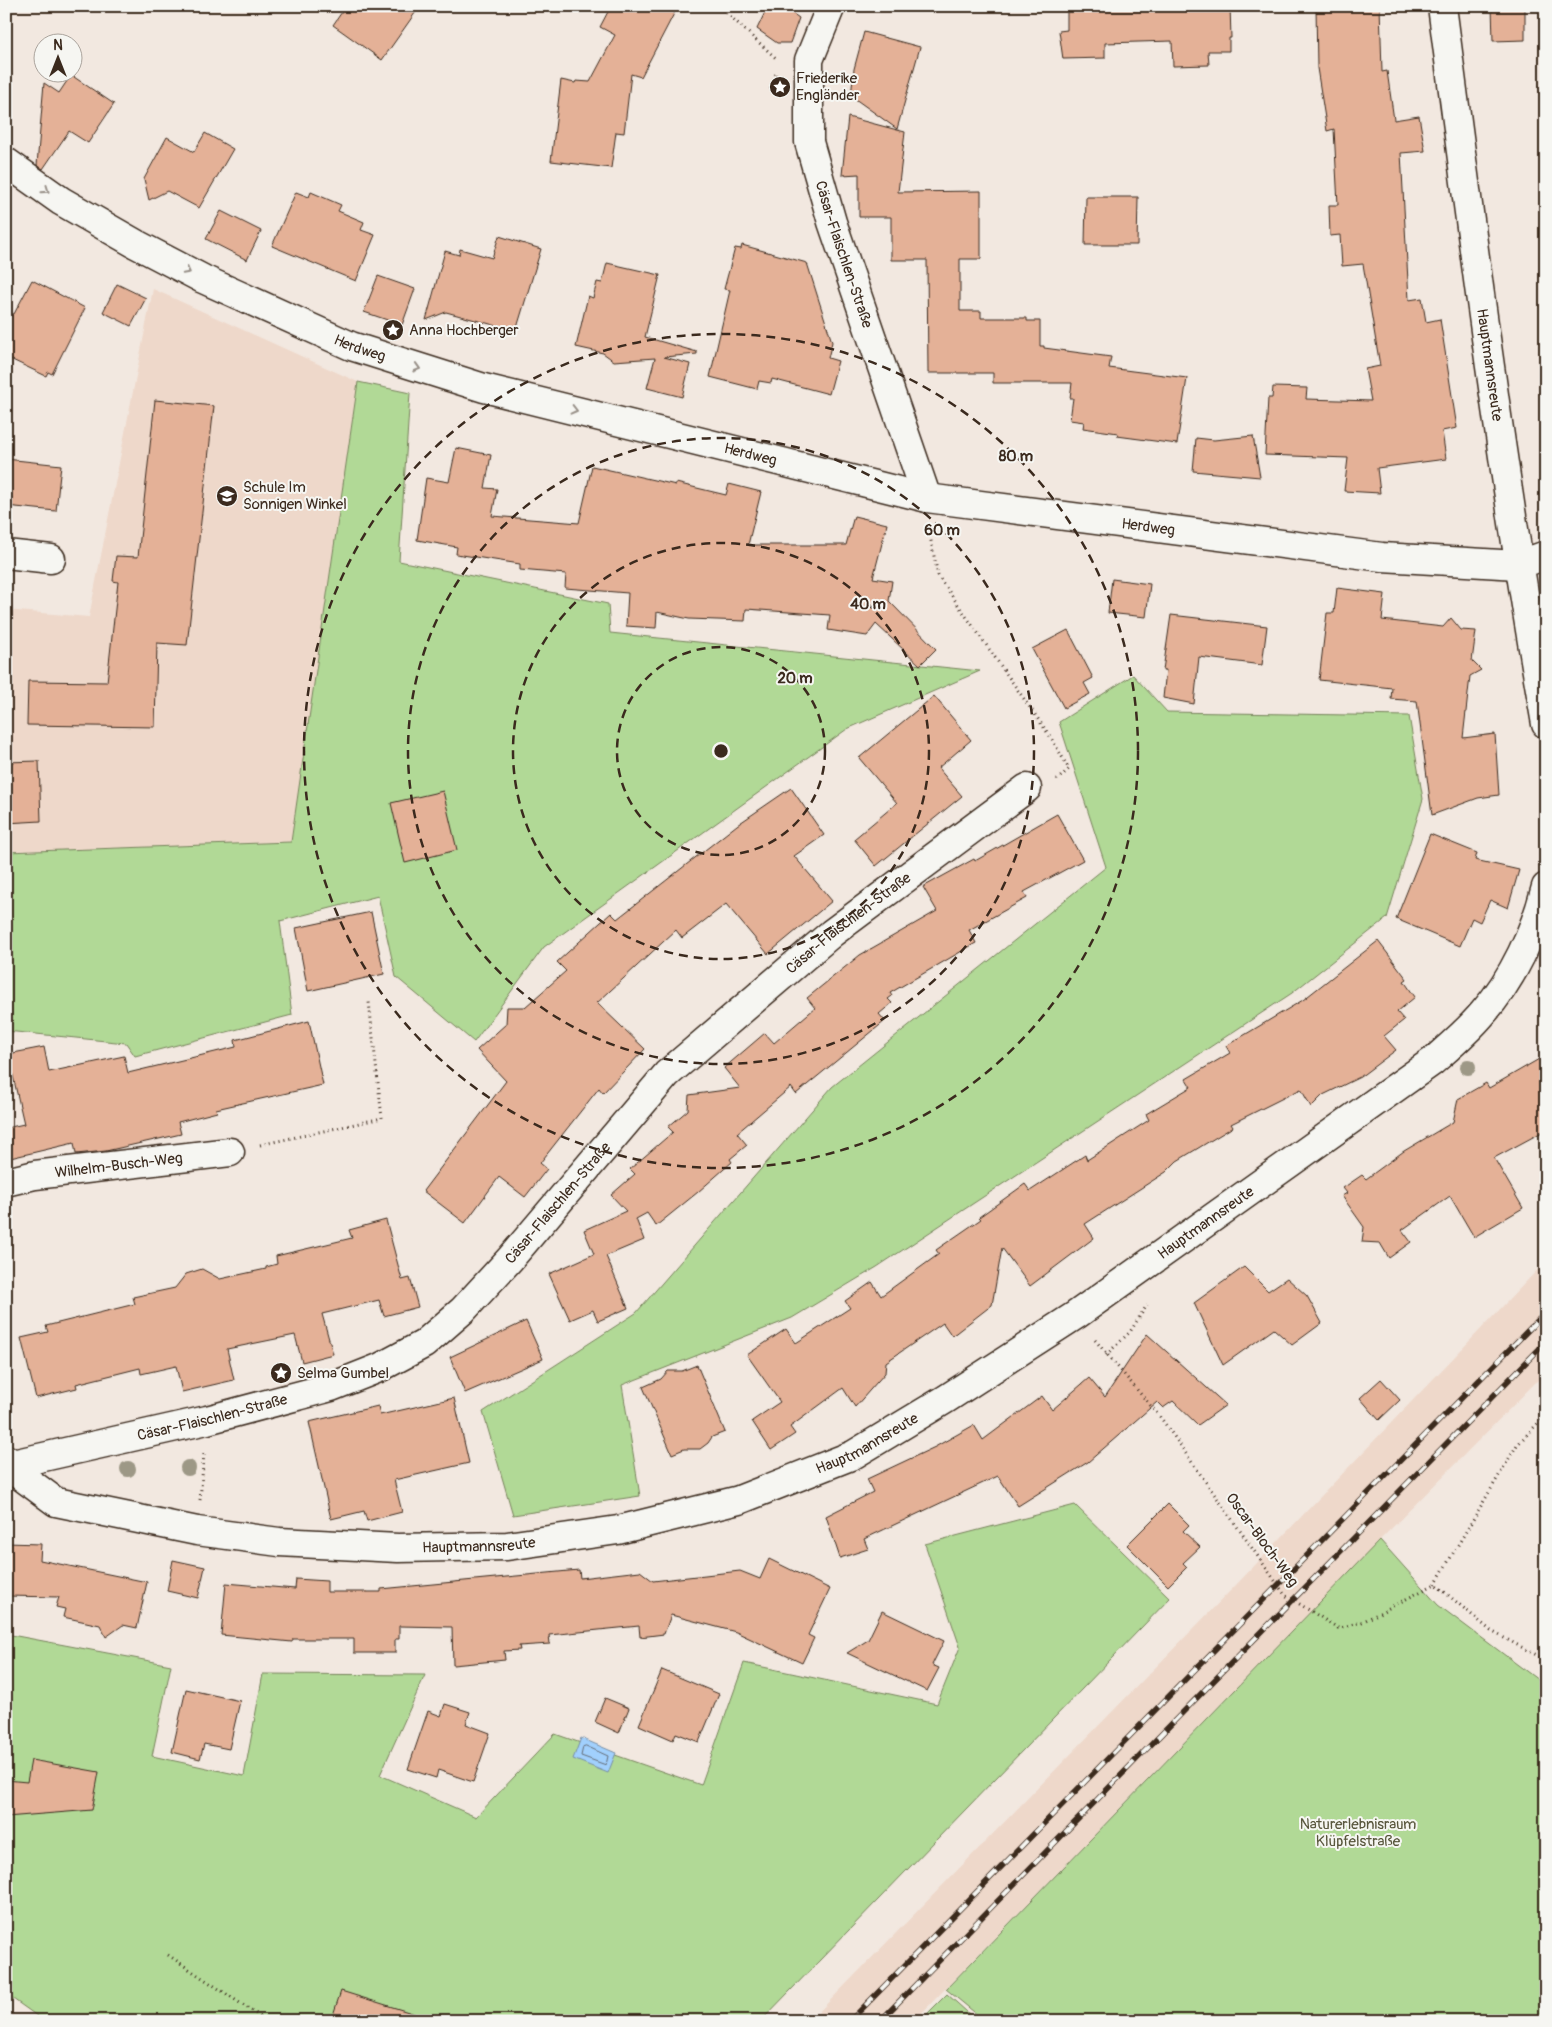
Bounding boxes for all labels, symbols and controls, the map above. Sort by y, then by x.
north arrow [32,32,82,82]
text: N [53,37,63,54]
place label: Friederike Engländer [796,69,860,105]
place icon: Friederike Engländer [768,75,792,99]
street label: Cäsar-Flaischlen-Straße [811,179,877,331]
one-way arrow [40,184,50,193]
one-way arrow [182,265,191,275]
street label: Hauptmannsreute [1473,307,1507,423]
place icon: Anna Hochberger [381,318,405,342]
place label: Anna Hochberger [409,321,519,340]
street label: Herdweg [331,330,388,366]
one-way arrow [412,362,421,372]
one-way arrow [569,404,578,415]
street label: Herdweg [722,438,779,470]
text: 80 m [999,447,1033,466]
place label: Schule Im Sonnigen Winkel [243,478,347,514]
school or university icon: Schule Im Sonnigen Winkel [215,484,239,508]
street label: Herdweg [1120,514,1176,540]
text: 60 m [924,521,960,540]
text: 40 m [850,595,886,614]
text: 20 m [777,669,813,688]
centre of rings [712,742,730,760]
street label: Cäsar-Flaischlen-Straße [782,868,915,978]
street label: Cäsar-Flaischlen-Straße [501,1138,615,1268]
street label: Wilhelm-Busch-Weg [54,1148,183,1182]
street label: Hauptmannsreute [1154,1182,1258,1263]
place icon: Selma Gumbel [269,1361,293,1385]
place label: Selma Gumbel [297,1364,389,1383]
street label: Cäsar-Flaischlen-Straße [135,1389,290,1445]
street label: Hauptmannsreute [813,1408,922,1478]
street label: Oscar-Bloch-Weg [1222,1489,1302,1591]
street label: Hauptmannsreute [422,1532,537,1557]
park label: Naturerlebnisraum Klüpfelstraße [1300,1815,1416,1851]

